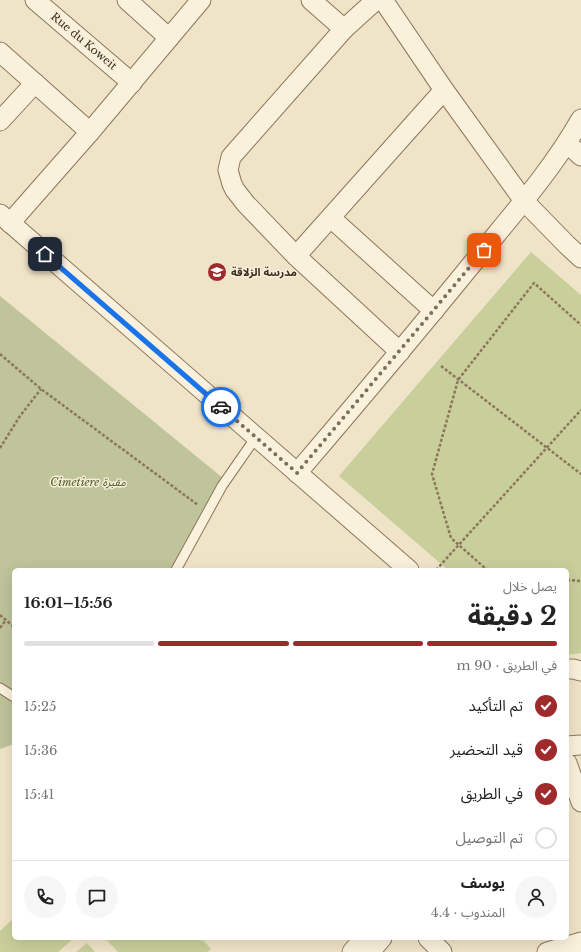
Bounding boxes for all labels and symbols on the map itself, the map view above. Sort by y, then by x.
street label: Rue du Koweit [48,9,121,73]
pin [467,233,501,267]
pin [28,237,62,271]
school or university icon: مدرسة الزلاقة [206,261,228,283]
place label: مدرسة الزلاقة [231,265,297,279]
courier [201,387,241,427]
park label: Cimetiere مقبرة [50,475,126,489]

